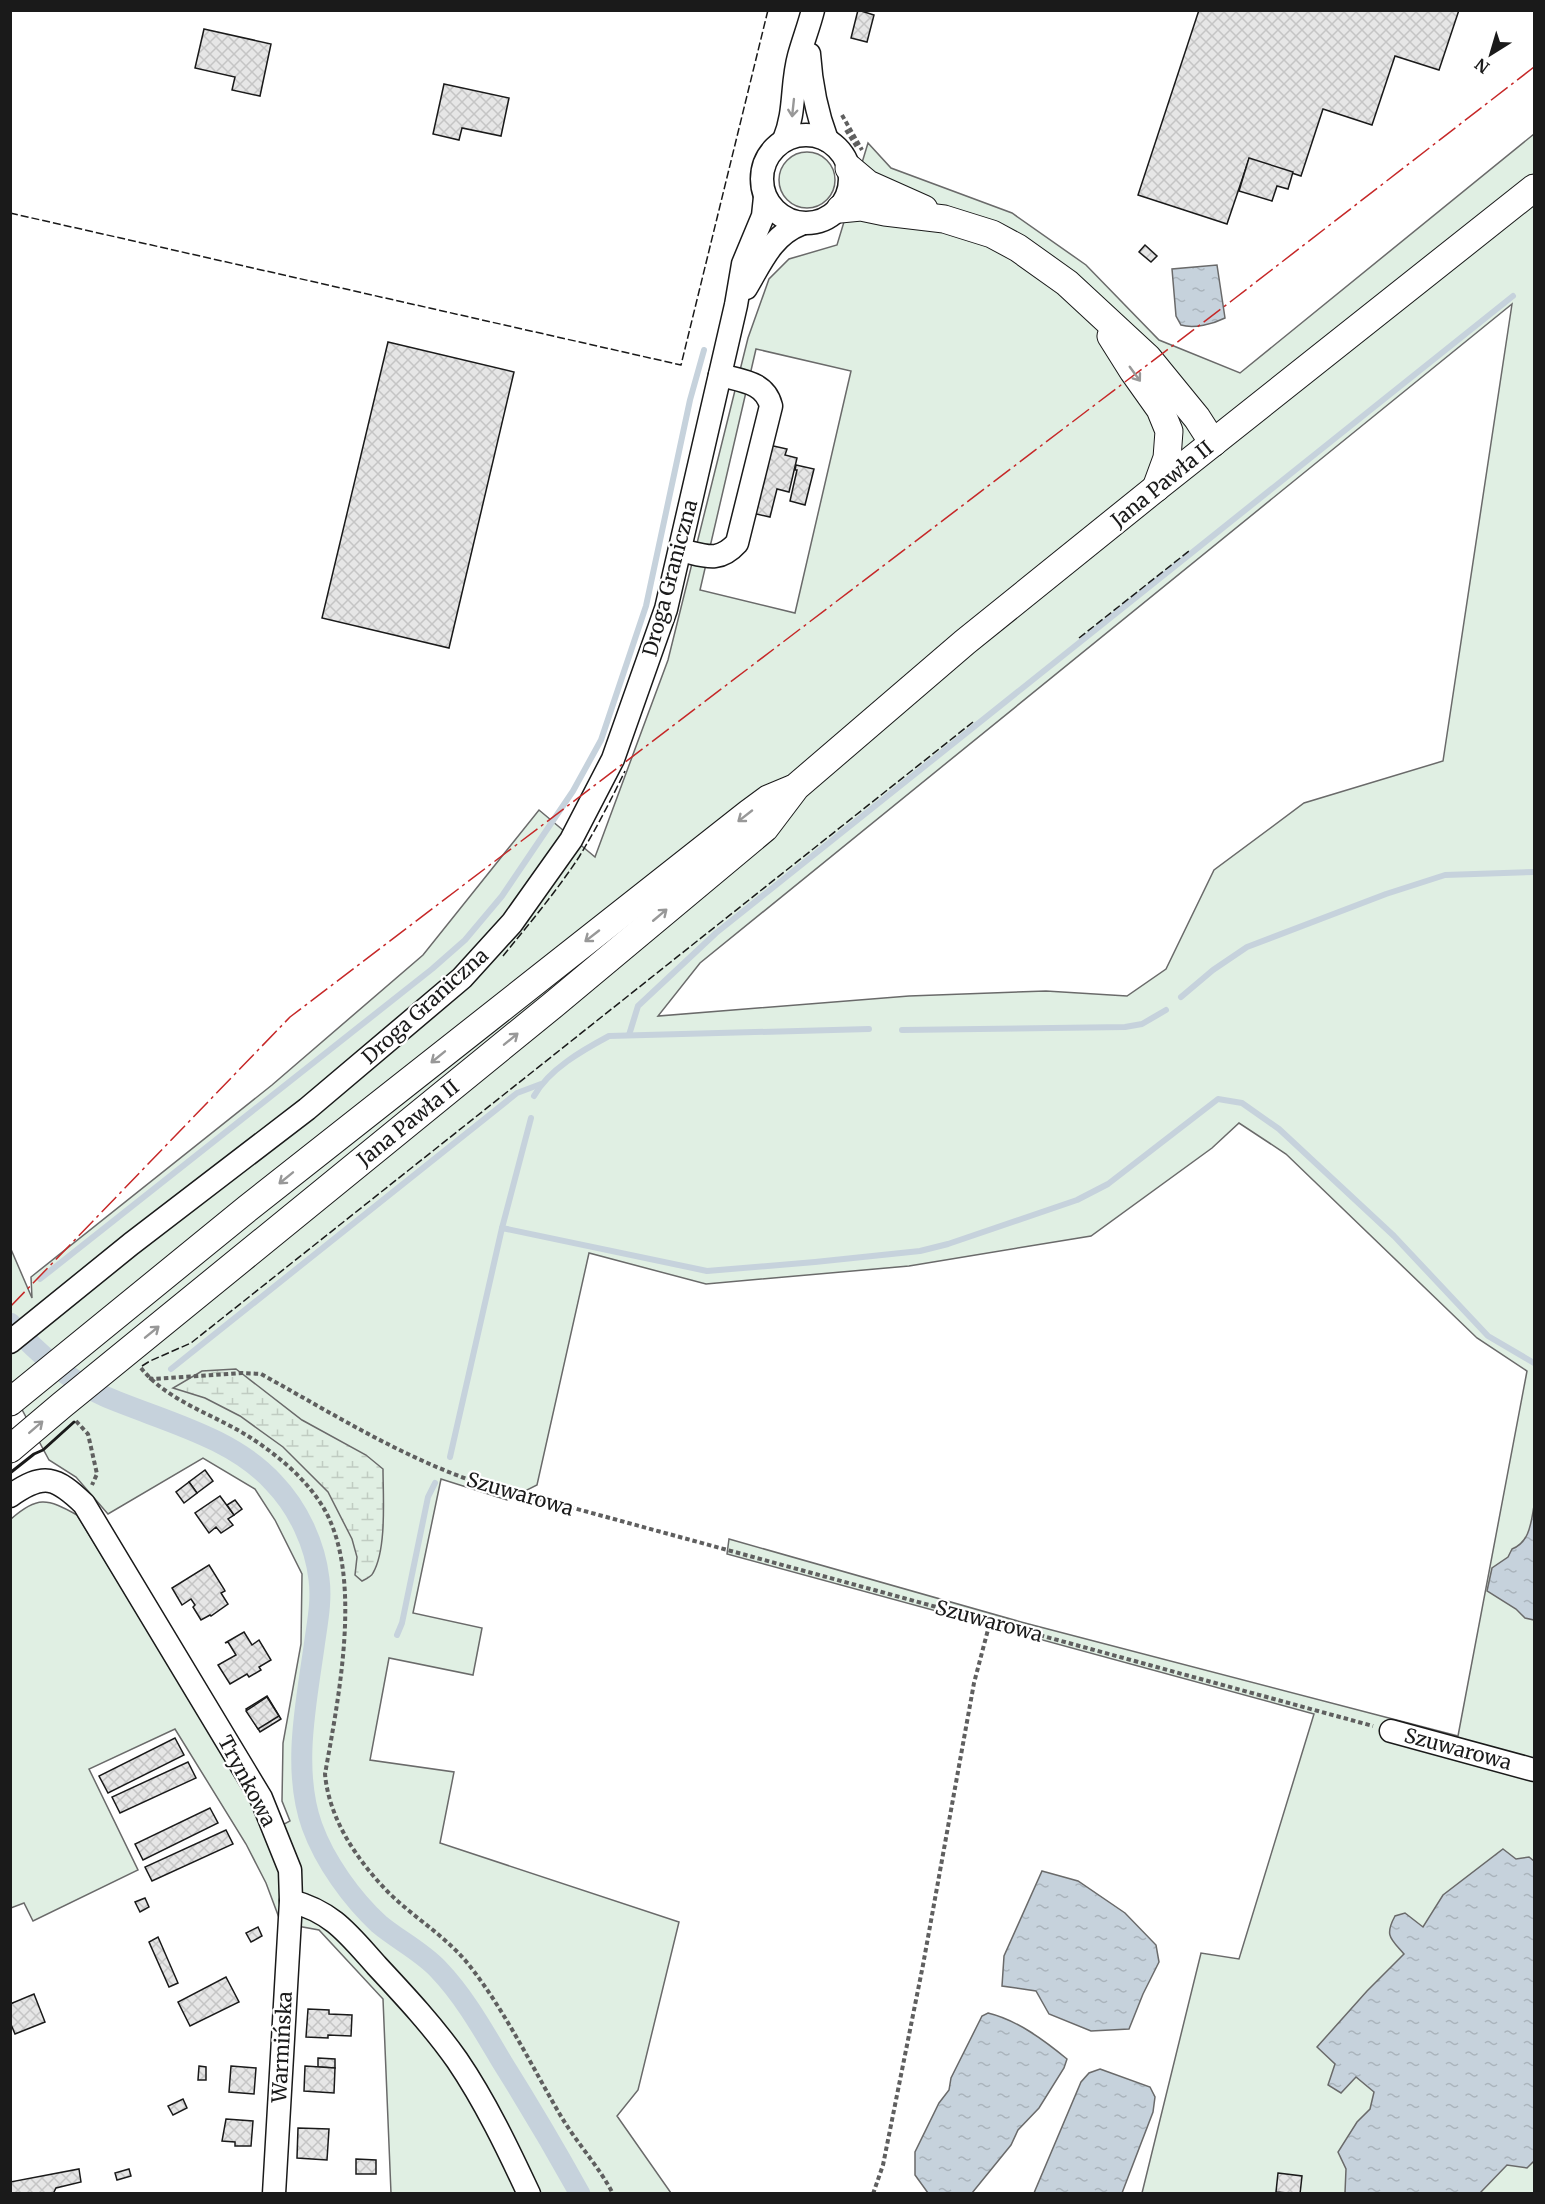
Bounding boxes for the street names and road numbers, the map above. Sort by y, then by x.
street label: Jana Pawła II [1105,435,1218,533]
street label: Droga Graniczna [637,496,703,659]
street label: Droga Graniczna [356,942,493,1069]
street label: Jana Pawła II [351,1074,464,1172]
street label: Szuwarowa [464,1466,577,1521]
street label: Szuwarowa [933,1594,1046,1647]
street label: Szuwarowa [1402,1722,1515,1775]
street label: Trynkowa [213,1731,282,1831]
street label: Warmińska [266,1990,297,2104]

